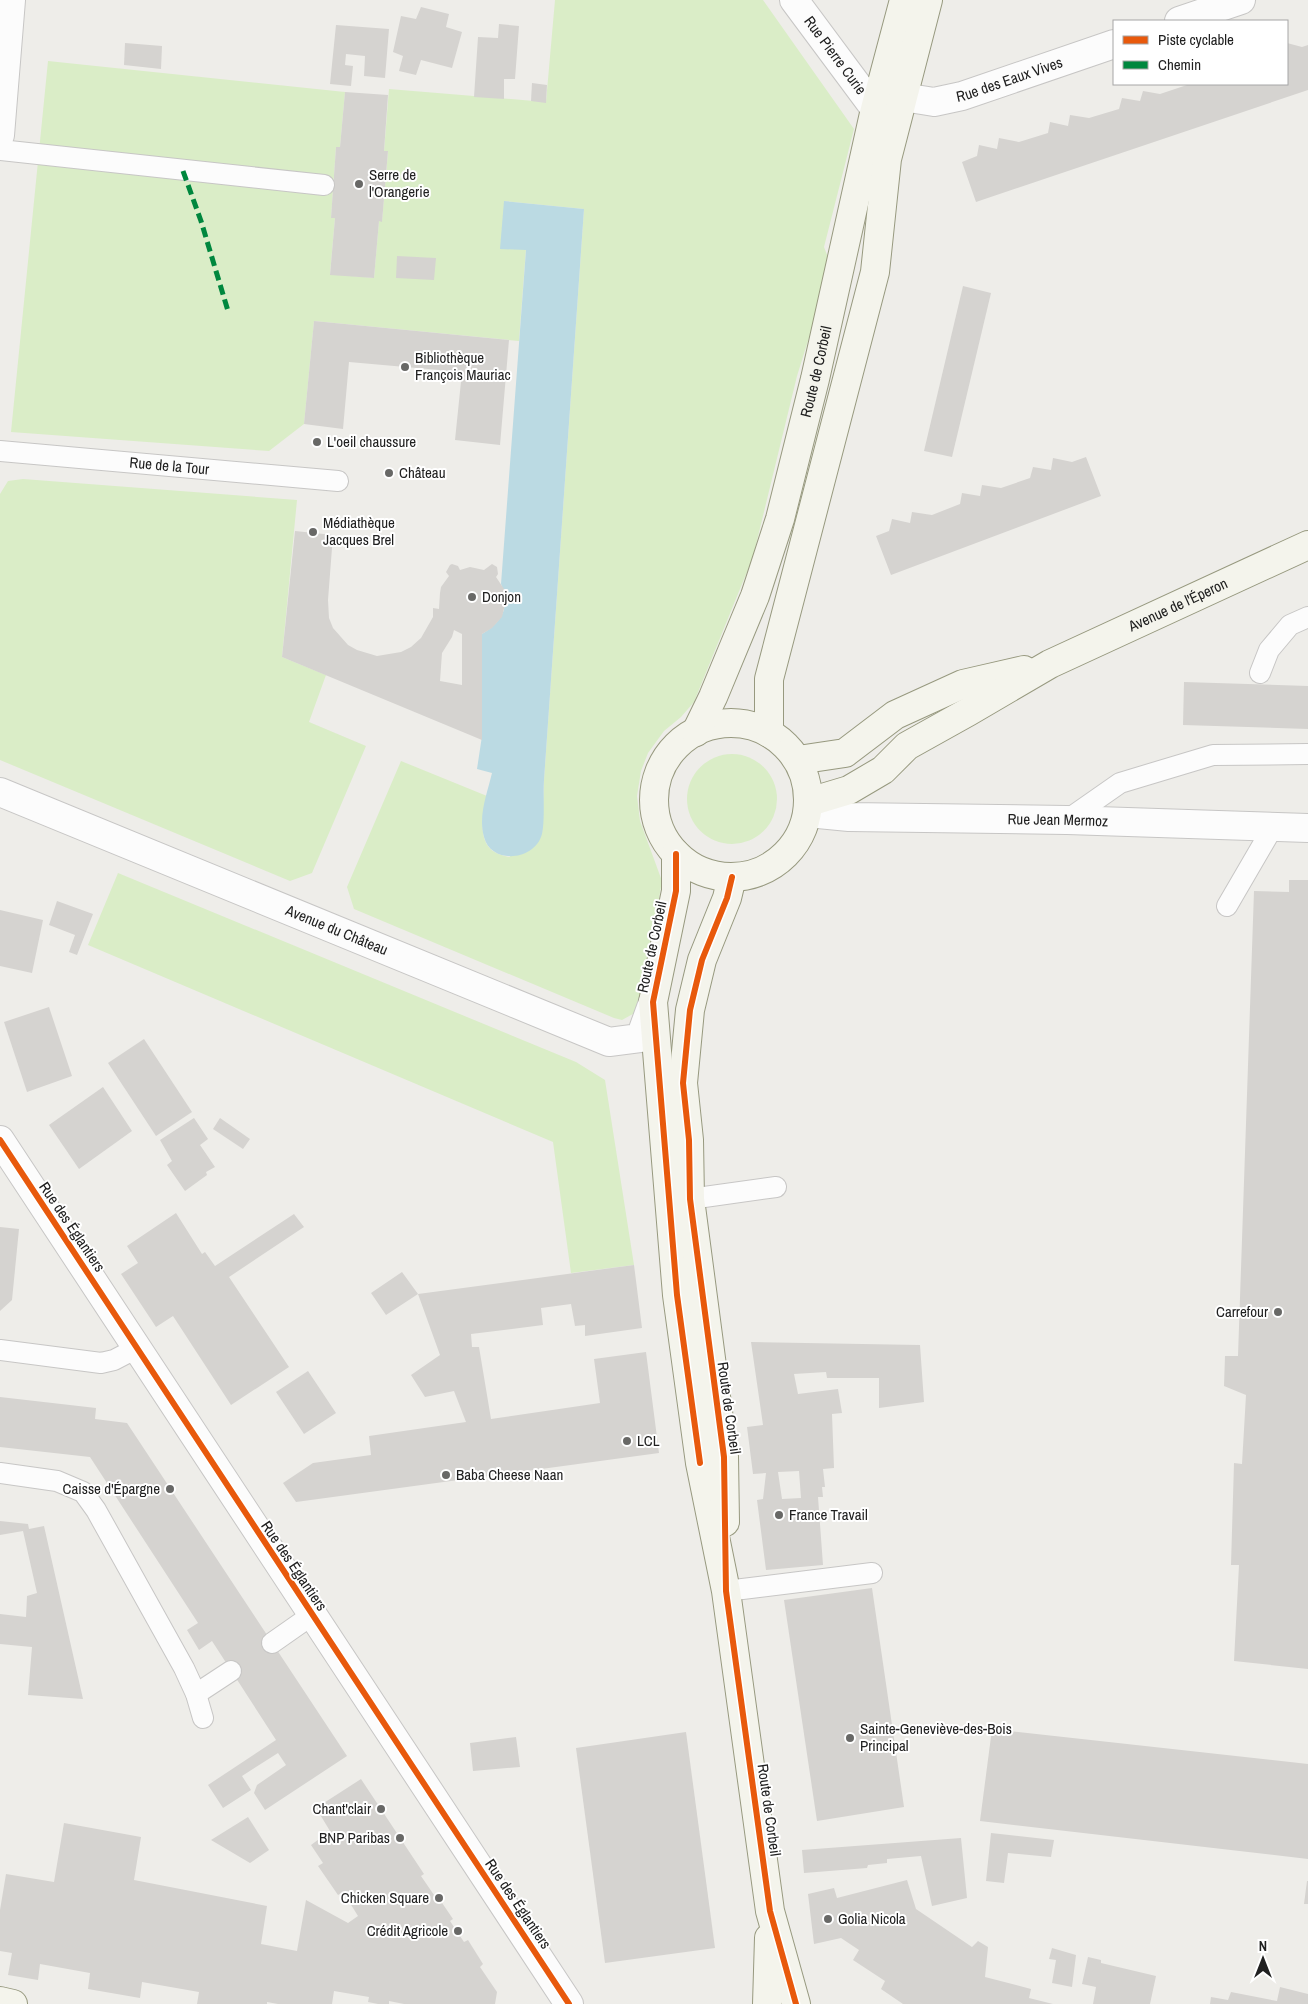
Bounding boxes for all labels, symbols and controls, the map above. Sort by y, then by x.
street label: Rue Pierre Curie [799,11,872,99]
legend [1113,20,1288,85]
text: Piste cyclable [1158,29,1234,50]
street label: Rue des Eaux Vives [954,51,1065,107]
text: Chemin [1158,54,1201,75]
place label: Serre de l'Orangerie [369,164,430,202]
marker: Serre de l'Orangerie [353,178,365,190]
street label: Route de Corbeil [795,324,836,419]
place label: Bibliothèque François Mauriac [415,347,511,385]
marker: Bibliothèque François Mauriac [399,361,411,373]
place label: L'oeil chaussure [327,431,416,452]
marker: L'oeil chaussure [311,436,323,448]
street label: Rue de la Tour [129,452,210,480]
place label: Château [399,462,446,483]
marker: Château [383,467,395,479]
place label: Médiathèque Jacques Brel [323,512,395,550]
marker: Médiathèque Jacques Brel [307,526,319,538]
street label: Avenue de l'Éperon [1124,573,1231,637]
place label: Donjon [482,586,521,607]
marker: Donjon [466,591,478,603]
street label: Rue Jean Mermoz [1007,808,1108,831]
street label: Avenue du Château [282,899,391,960]
street label: Route de Corbeil [632,899,671,995]
street label: Rue des Églantiers [34,1177,110,1276]
place label: Carrefour [1216,1301,1268,1322]
marker: Carrefour [1272,1306,1284,1318]
street label: Route de Corbeil [713,1360,746,1455]
place label: LCL [637,1430,660,1451]
marker: LCL [621,1435,633,1447]
place label: Baba Cheese Naan [456,1464,563,1485]
marker: Baba Cheese Naan [440,1469,452,1481]
place label: Caisse d'Épargne [63,1478,160,1499]
marker: Caisse d'Épargne [164,1483,176,1495]
place label: France Travail [789,1504,868,1525]
marker: France Travail [773,1509,785,1521]
street label: Rue des Églantiers [256,1516,332,1615]
place label: Sainte-Geneviève-des-Bois Principal [860,1718,1012,1756]
marker: Sainte-Geneviève-des-Bois Principal [844,1732,856,1744]
street label: Route de Corbeil [753,1762,786,1857]
place label: Chant'clair [313,1798,371,1819]
marker: Chant'clair [375,1803,387,1815]
place label: BNP Paribas [319,1827,390,1848]
marker: BNP Paribas [394,1832,406,1844]
street label: Rue des Églantiers [480,1854,556,1953]
place label: Chicken Square [341,1887,429,1908]
marker: Chicken Square [433,1892,445,1904]
place label: Golia Nicola [838,1908,906,1929]
marker: Golia Nicola [822,1913,834,1925]
place label: Crédit Agricole [367,1920,448,1941]
marker: Crédit Agricole [452,1925,464,1937]
north arrow [1238,1934,1288,1984]
text: N [1259,1937,1267,1955]

